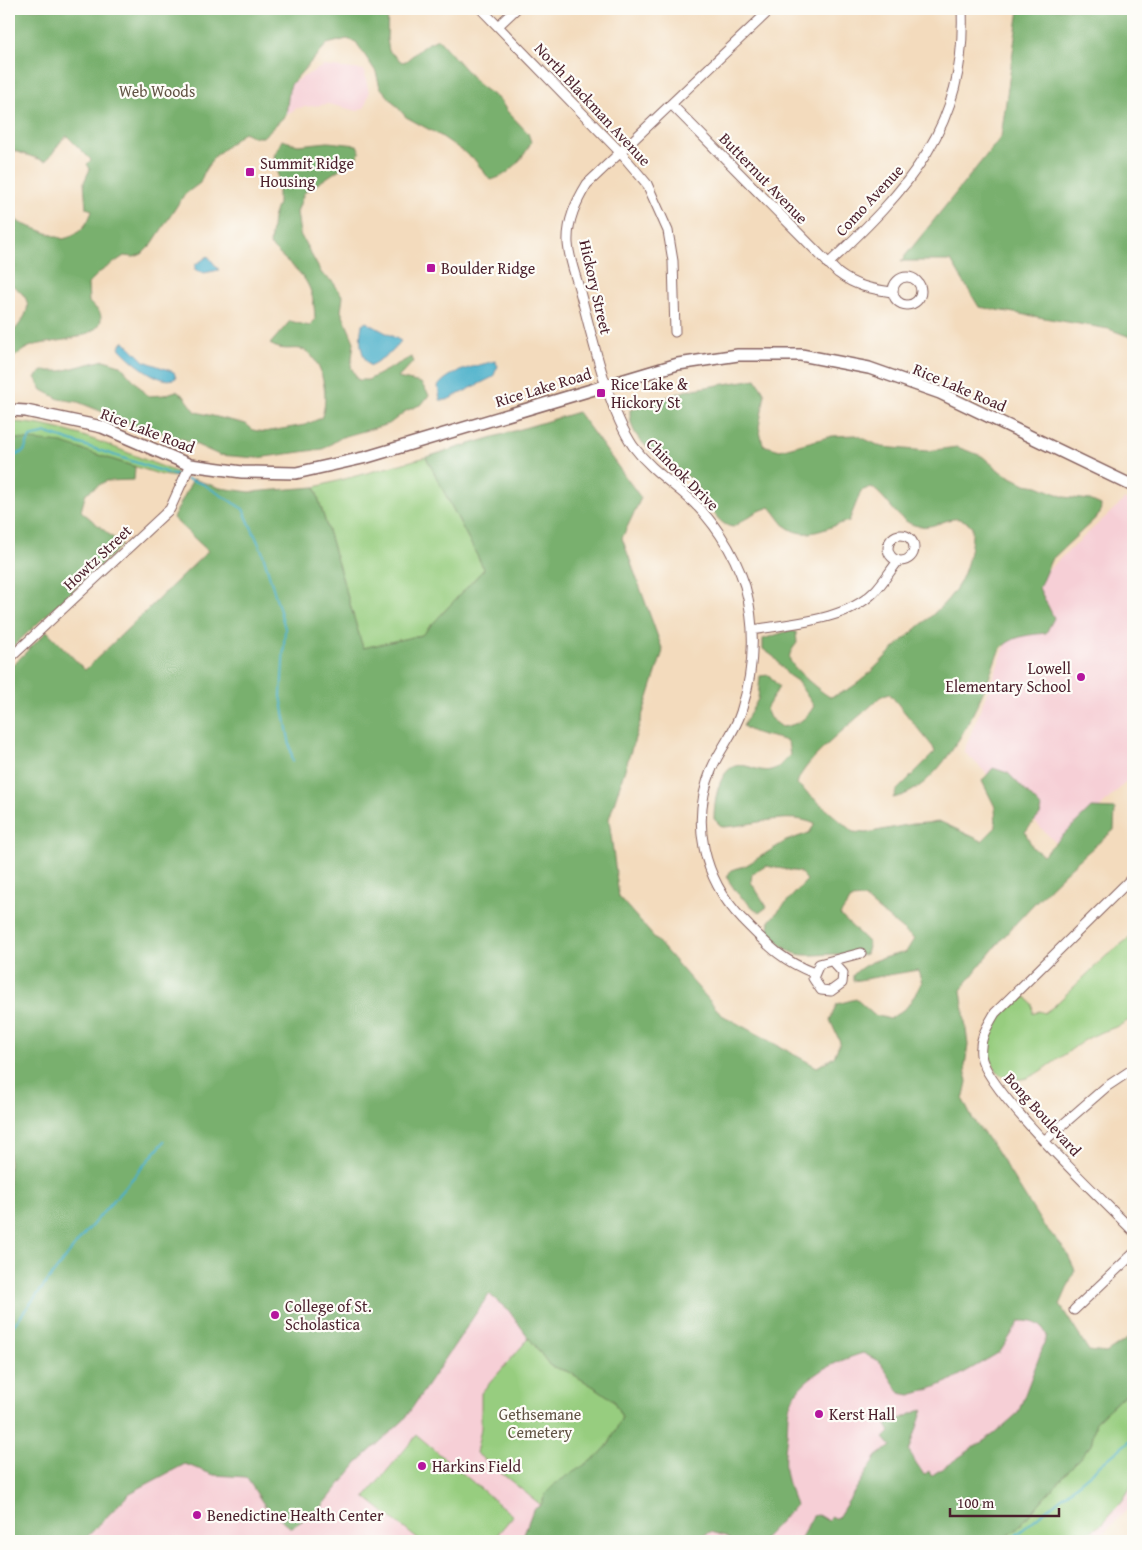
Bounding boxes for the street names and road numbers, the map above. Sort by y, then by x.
street label: North Blackman Avenue [529,37,657,171]
street label: Butternut Avenue [714,127,814,229]
street label: Como Avenue [829,159,909,241]
street label: Hickory Street [573,237,619,337]
street label: Rice Lake Road [910,357,1011,418]
street label: Rice Lake Road [492,361,595,413]
street label: Rice Lake Road [97,401,199,459]
street label: Chinook Drive [641,432,725,516]
street label: Howtz Street [57,518,137,595]
street label: Bong Boulevard [999,1067,1088,1162]

